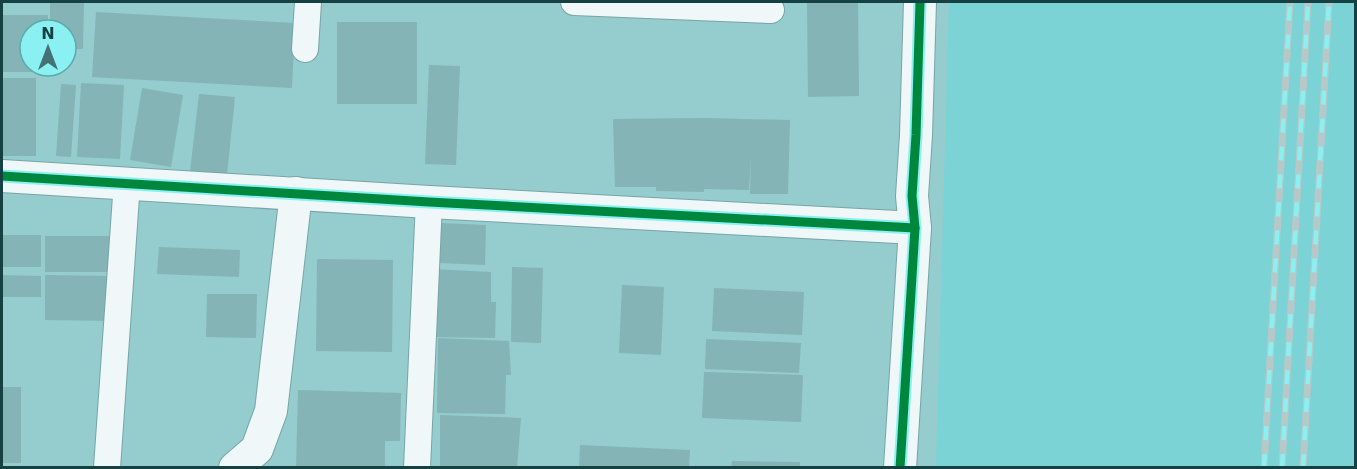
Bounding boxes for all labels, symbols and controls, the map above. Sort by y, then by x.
north arrow [18,18,78,78]
text: N [41,24,55,43]

